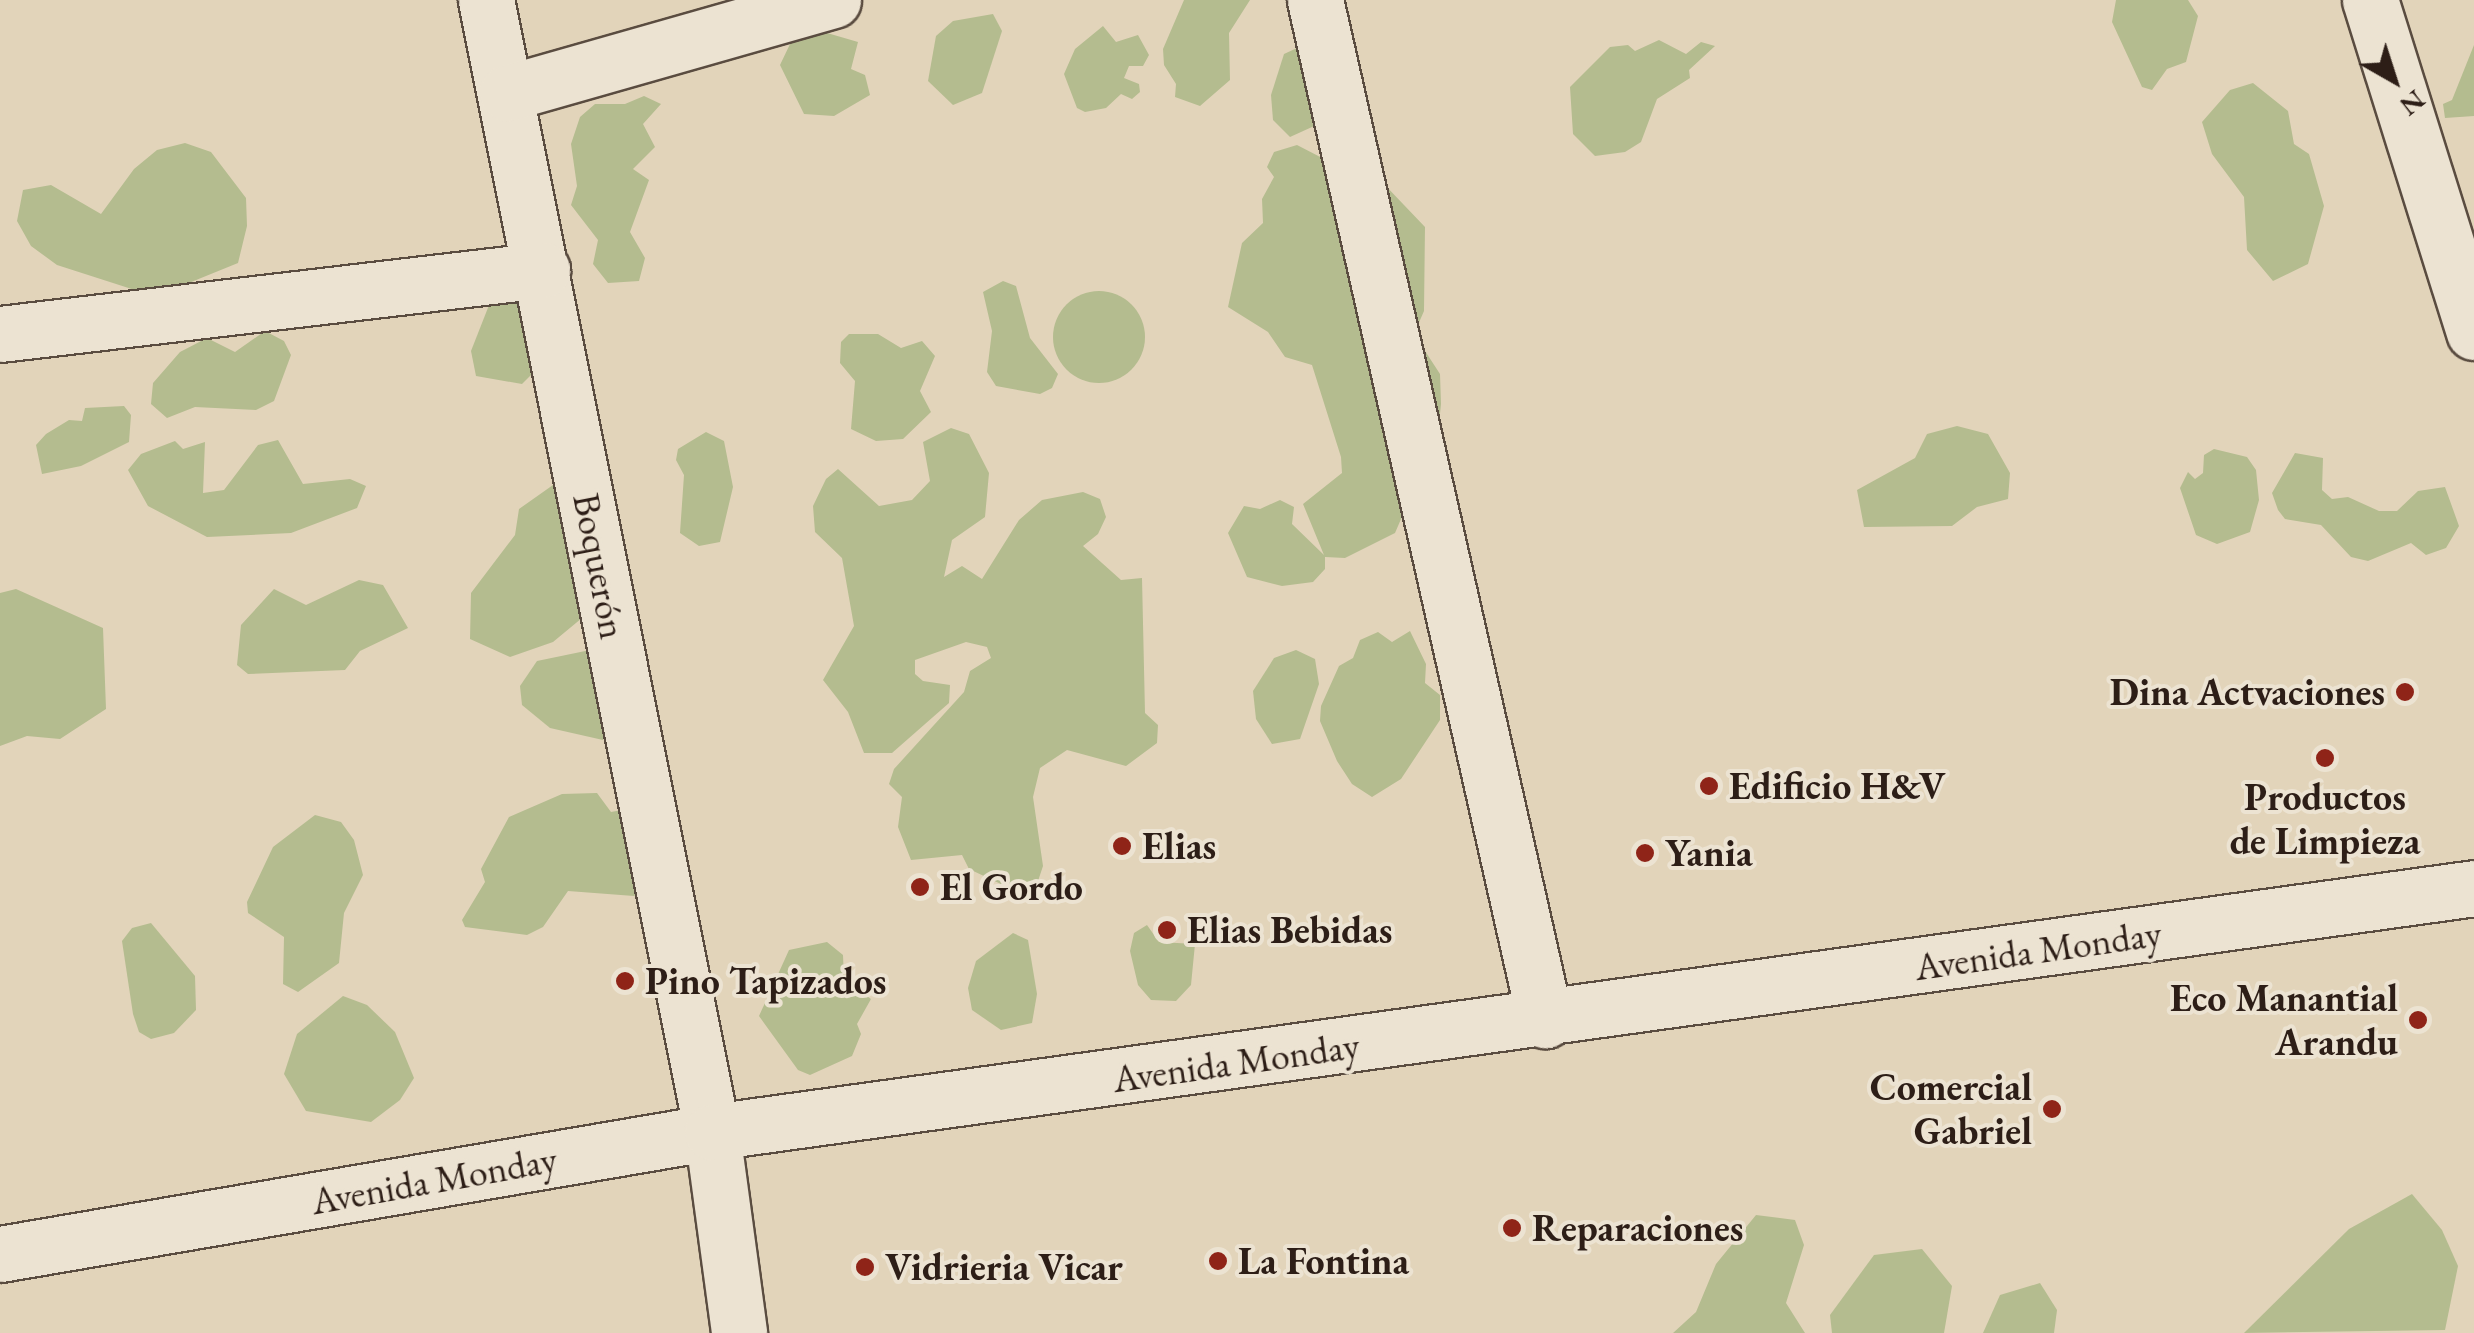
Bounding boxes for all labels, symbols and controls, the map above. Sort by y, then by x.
north arrow [2344,30,2444,130]
text: N [2393,82,2433,124]
street label: Boquerón [564,489,636,643]
place label: Dina Actvaciones [2110,669,2385,715]
marker: Dina Actvaciones [2394,681,2416,703]
marker: Productos de Limpieza [2314,747,2336,769]
place label: Edificio H&V [1729,763,1946,809]
place label: Productos de Limpieza [2230,774,2420,864]
marker: Edificio H&V [1698,775,1720,797]
place label: Elias [1142,823,1216,869]
place label: Yania [1665,830,1753,876]
marker: Elias [1111,835,1133,857]
marker: Yania [1634,842,1656,864]
place label: El Gordo [940,864,1083,910]
marker: El Gordo [909,876,931,898]
place label: Elias Bebidas [1187,907,1393,953]
street label: Avenida Monday [1912,910,2164,990]
marker: Elias Bebidas [1156,919,1178,941]
place label: Pino Tapizados [645,958,887,1004]
marker: Pino Tapizados [614,970,636,992]
place label: Eco Manantial Arandu [2170,975,2398,1064]
marker: Eco Manantial Arandu [2407,1009,2429,1031]
street label: Avenida Monday [1110,1022,1362,1102]
place label: Comercial Gabriel [1870,1064,2032,1154]
marker: Comercial Gabriel [2041,1098,2063,1120]
street label: Avenida Monday [308,1136,560,1224]
place label: Reparaciones [1532,1205,1744,1251]
marker: Reparaciones [1501,1217,1523,1239]
place label: La Fontina [1238,1238,1409,1284]
place label: Vidrieria Vicar [885,1244,1123,1290]
marker: La Fontina [1207,1250,1229,1272]
marker: Vidrieria Vicar [854,1256,876,1278]

